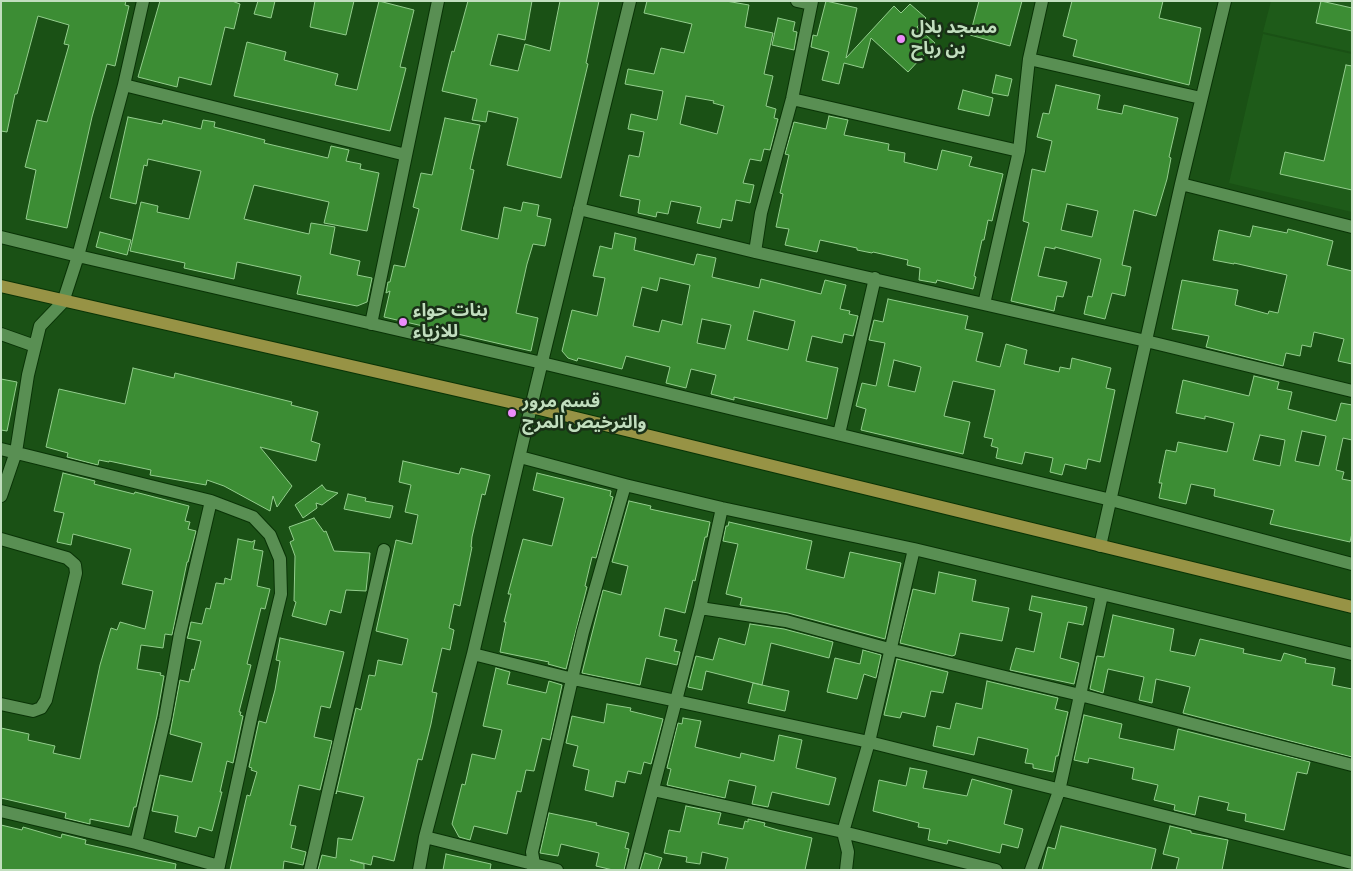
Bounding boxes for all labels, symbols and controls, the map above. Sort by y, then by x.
place label: مسجد بلال بن رباح [911,18,997,60]
marker: مسجد بلال بن رباح [895,33,907,45]
place label: بنات حواء للازياء [413,301,488,344]
marker: بنات حواء للازياء [397,316,409,328]
place label: قسم مرور والترخيص المرج [522,392,647,434]
marker: قسم مرور والترخيص المرج [506,407,518,419]

